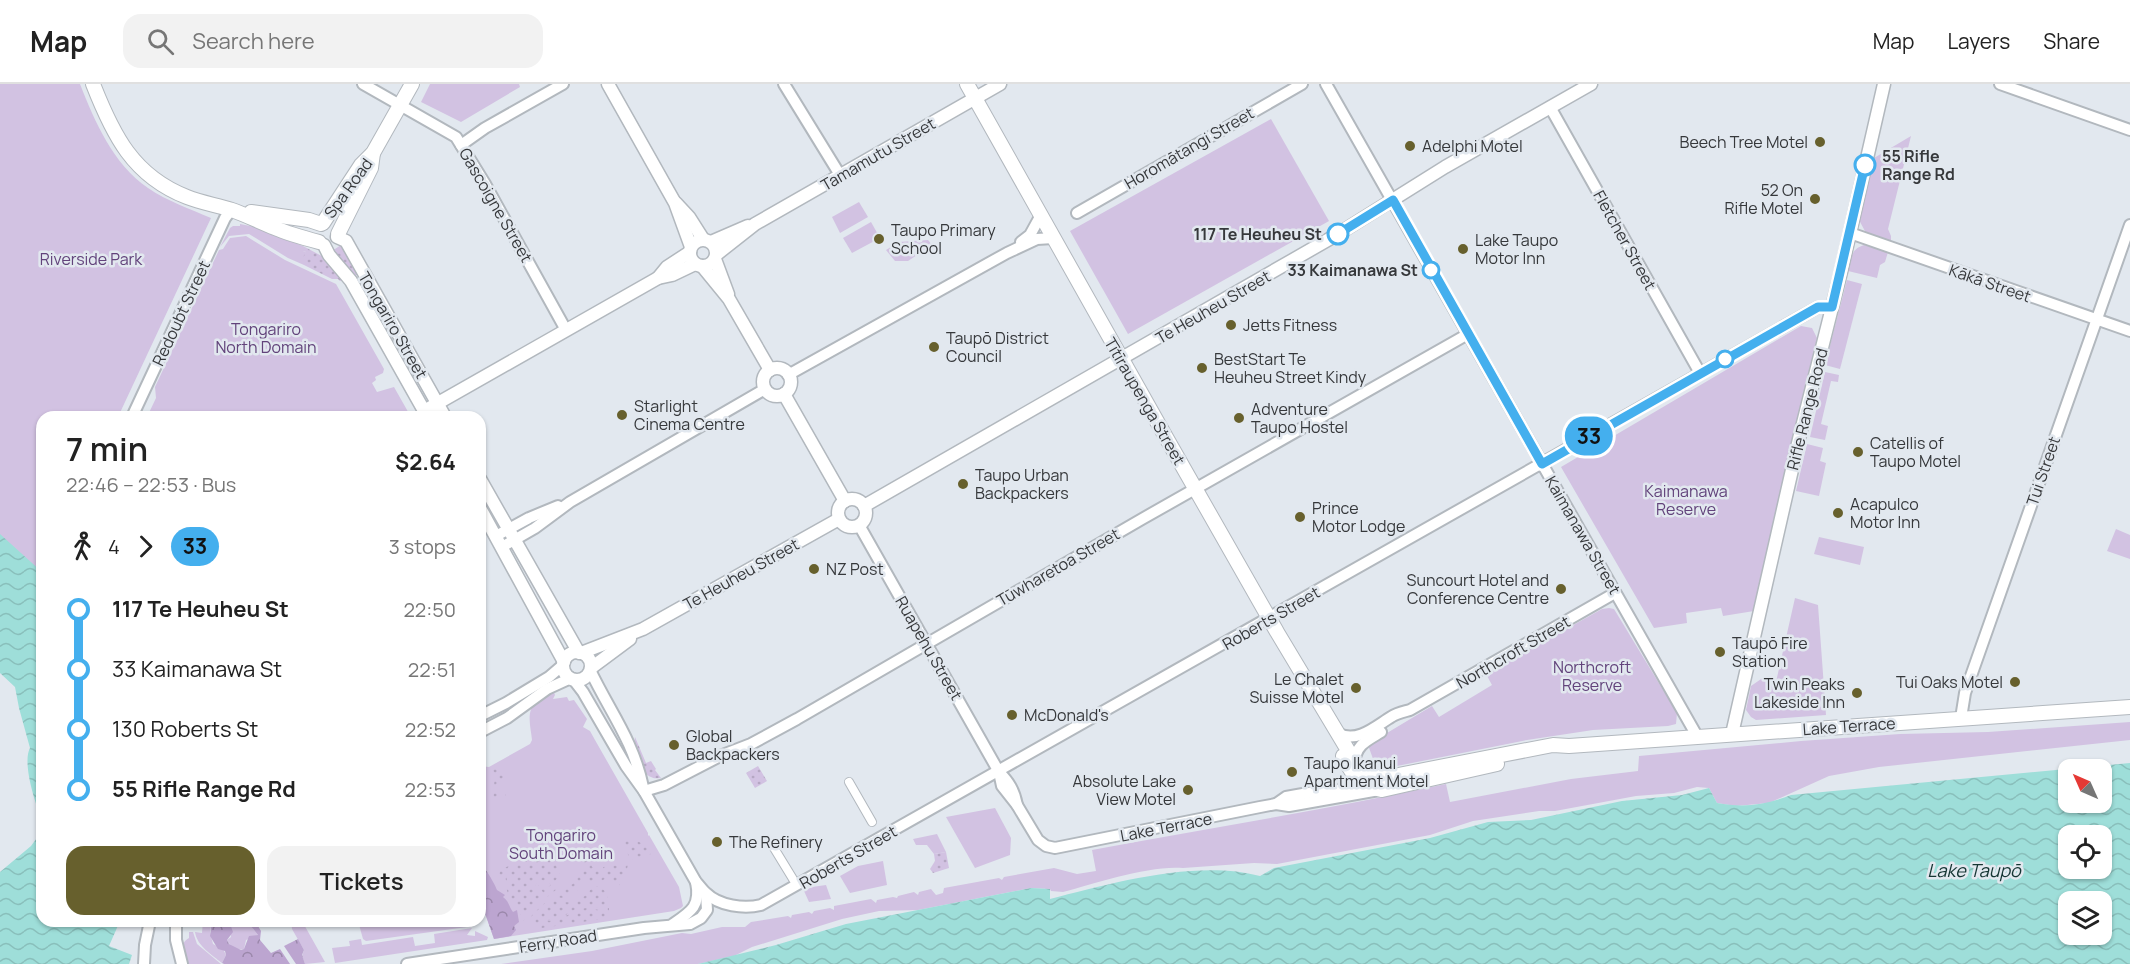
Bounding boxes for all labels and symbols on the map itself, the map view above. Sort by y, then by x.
street label: Horomātangi Street [1120,102,1258,194]
street label: Tamamutu Street [817,112,939,196]
place label: Beech Tree Motel [1680,131,1808,153]
place label: Adelphi Motel [1422,135,1523,157]
marker: Beech Tree Motel [1813,135,1827,149]
marker: Adelphi Motel [1403,139,1417,153]
street label: Gascoigne Street [454,144,538,266]
place label: 55 Rifle Range Rd [1882,145,1955,185]
street label: Spa Road [319,153,377,223]
marker: 55 Rifle Range Rd [1854,154,1876,176]
place label: 52 On Rifle Motel [1725,179,1803,219]
street label: Fletcher Street [1588,186,1662,294]
marker: 52 On Rifle Motel [1808,192,1822,206]
place label: Taupo Primary School [891,219,996,259]
place label: 117 Te Heuheu St [1194,223,1322,245]
marker: 117 Te Heuheu St [1327,223,1349,245]
place label: Lake Taupo Motor Inn [1475,229,1558,269]
marker: Taupo Primary School [872,232,886,246]
marker: Lake Taupo Motor Inn [1456,242,1470,256]
park label: Riverside Park [40,248,143,270]
street label: Redoubt Street [147,257,215,369]
place label: 33 Kaimanawa St [1287,259,1418,281]
street label: Kākā Street [1946,259,2034,307]
marker: 33 Kaimanawa St [1422,261,1440,279]
street label: Te Heuheu Street [1152,265,1274,349]
street label: Tongariro Street [353,267,433,383]
place label: Jetts Fitness [1243,314,1337,336]
park label: Tongariro North Domain [215,318,317,358]
marker: Jetts Fitness [1224,318,1238,332]
place label: Taupō District Council [946,327,1049,367]
street label: Tītīraupenga Street [1099,333,1191,469]
marker: Taupō District Council [927,340,941,354]
street label: Rifle Range Road [1781,346,1833,472]
place label: BestStart Te Heuheu Street Kindy [1214,348,1367,388]
unlabelled marker [1716,350,1734,368]
marker: BestStart Te Heuheu Street Kindy [1195,361,1209,375]
place label: Starlight Cinema Centre [634,395,745,435]
place label: Adventure Taupo Hostel [1251,398,1348,438]
marker: Starlight Cinema Centre [615,408,629,422]
marker: Adventure Taupo Hostel [1232,411,1246,425]
line badge: 33 [1562,416,1616,456]
place label: Catellis of Taupo Motel [1870,432,1961,472]
street label: Tui Street [2021,433,2065,509]
marker: Catellis of Taupo Motel [1851,445,1865,459]
place label: Taupo Urban Backpackers [975,464,1069,504]
street label: Kaimanawa Street [1540,472,1626,598]
marker: Taupo Urban Backpackers [956,477,970,491]
park label: Kaimanawa Reserve [1644,480,1728,520]
place label: Acapulco Motor Inn [1850,493,1920,533]
place label: Prince Motor Lodge [1312,497,1405,537]
marker: Acapulco Motor Inn [1831,506,1845,520]
marker: Prince Motor Lodge [1293,510,1307,524]
street label: Tūwharetoa Street [993,523,1123,611]
street label: Te Heuheu Street [679,533,803,615]
place label: NZ Post [826,558,884,580]
marker: NZ Post [807,562,821,576]
place label: Suncourt Hotel and Conference Centre [1407,569,1549,609]
street label: Roberts Street [1218,581,1324,655]
marker: Suncourt Hotel and Conference Centre [1554,582,1568,596]
street label: Ruapehu Street [890,592,968,704]
street label: Northcroft Street [1452,610,1574,694]
place label: Taupō Fire Station [1732,632,1808,672]
marker: Taupō Fire Station [1713,645,1727,659]
park label: Northcroft Reserve [1553,656,1631,696]
place label: Le Chalet Suisse Motel [1249,668,1344,708]
place label: Tui Oaks Motel [1896,671,2003,693]
place label: Twin Peaks Lakeside Inn [1754,673,1845,713]
marker: Tui Oaks Motel [2008,675,2022,689]
marker: Le Chalet Suisse Motel [1349,681,1363,695]
marker: Twin Peaks Lakeside Inn [1850,686,1864,700]
place label: McDonald's [1024,704,1109,726]
marker: McDonald's [1005,708,1019,722]
street label: Lake Terrace [1802,712,1896,740]
place label: Global Backpackers [686,725,780,765]
marker: Global Backpackers [667,738,681,752]
place label: Taupo Ikanui Apartment Motel [1304,752,1429,792]
north arrow [2058,759,2112,813]
marker: Taupo Ikanui Apartment Motel [1285,765,1299,779]
place label: Absolute Lake View Motel [1073,770,1176,810]
marker: Absolute Lake View Motel [1181,783,1195,797]
street label: Lake Terrace [1118,807,1214,847]
street label: Roberts Street [795,820,901,894]
park label: Tongariro South Domain [509,824,613,864]
place label: The Refinery [729,831,823,853]
marker: The Refinery [710,835,724,849]
water label: Lake Taupō [1927,858,2022,882]
street label: Ferry Road [518,924,598,958]

